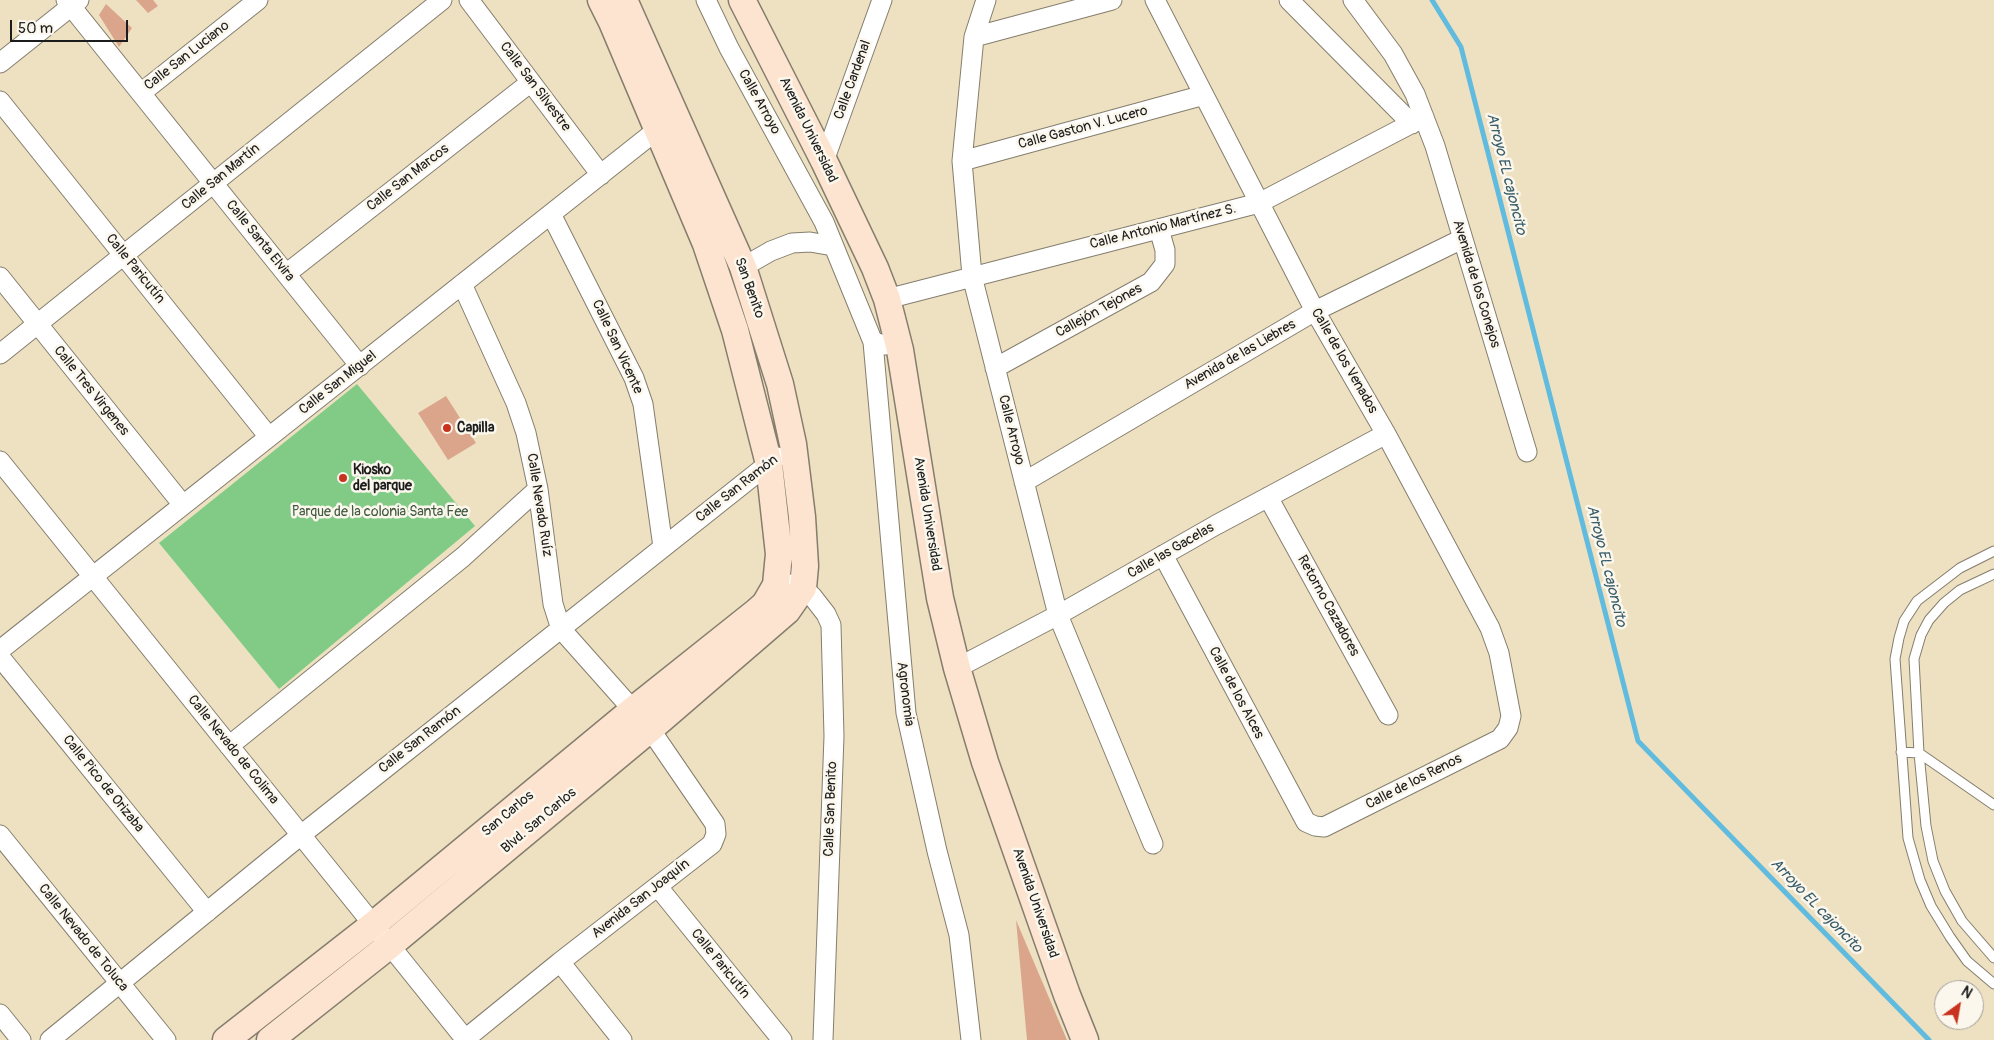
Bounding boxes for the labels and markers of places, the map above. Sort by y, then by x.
place label: Capilla [457,420,494,436]
marker: Capilla [441,422,453,434]
place label: Kiosko del parque [353,462,412,494]
marker: Kiosko del parque [337,472,349,484]

